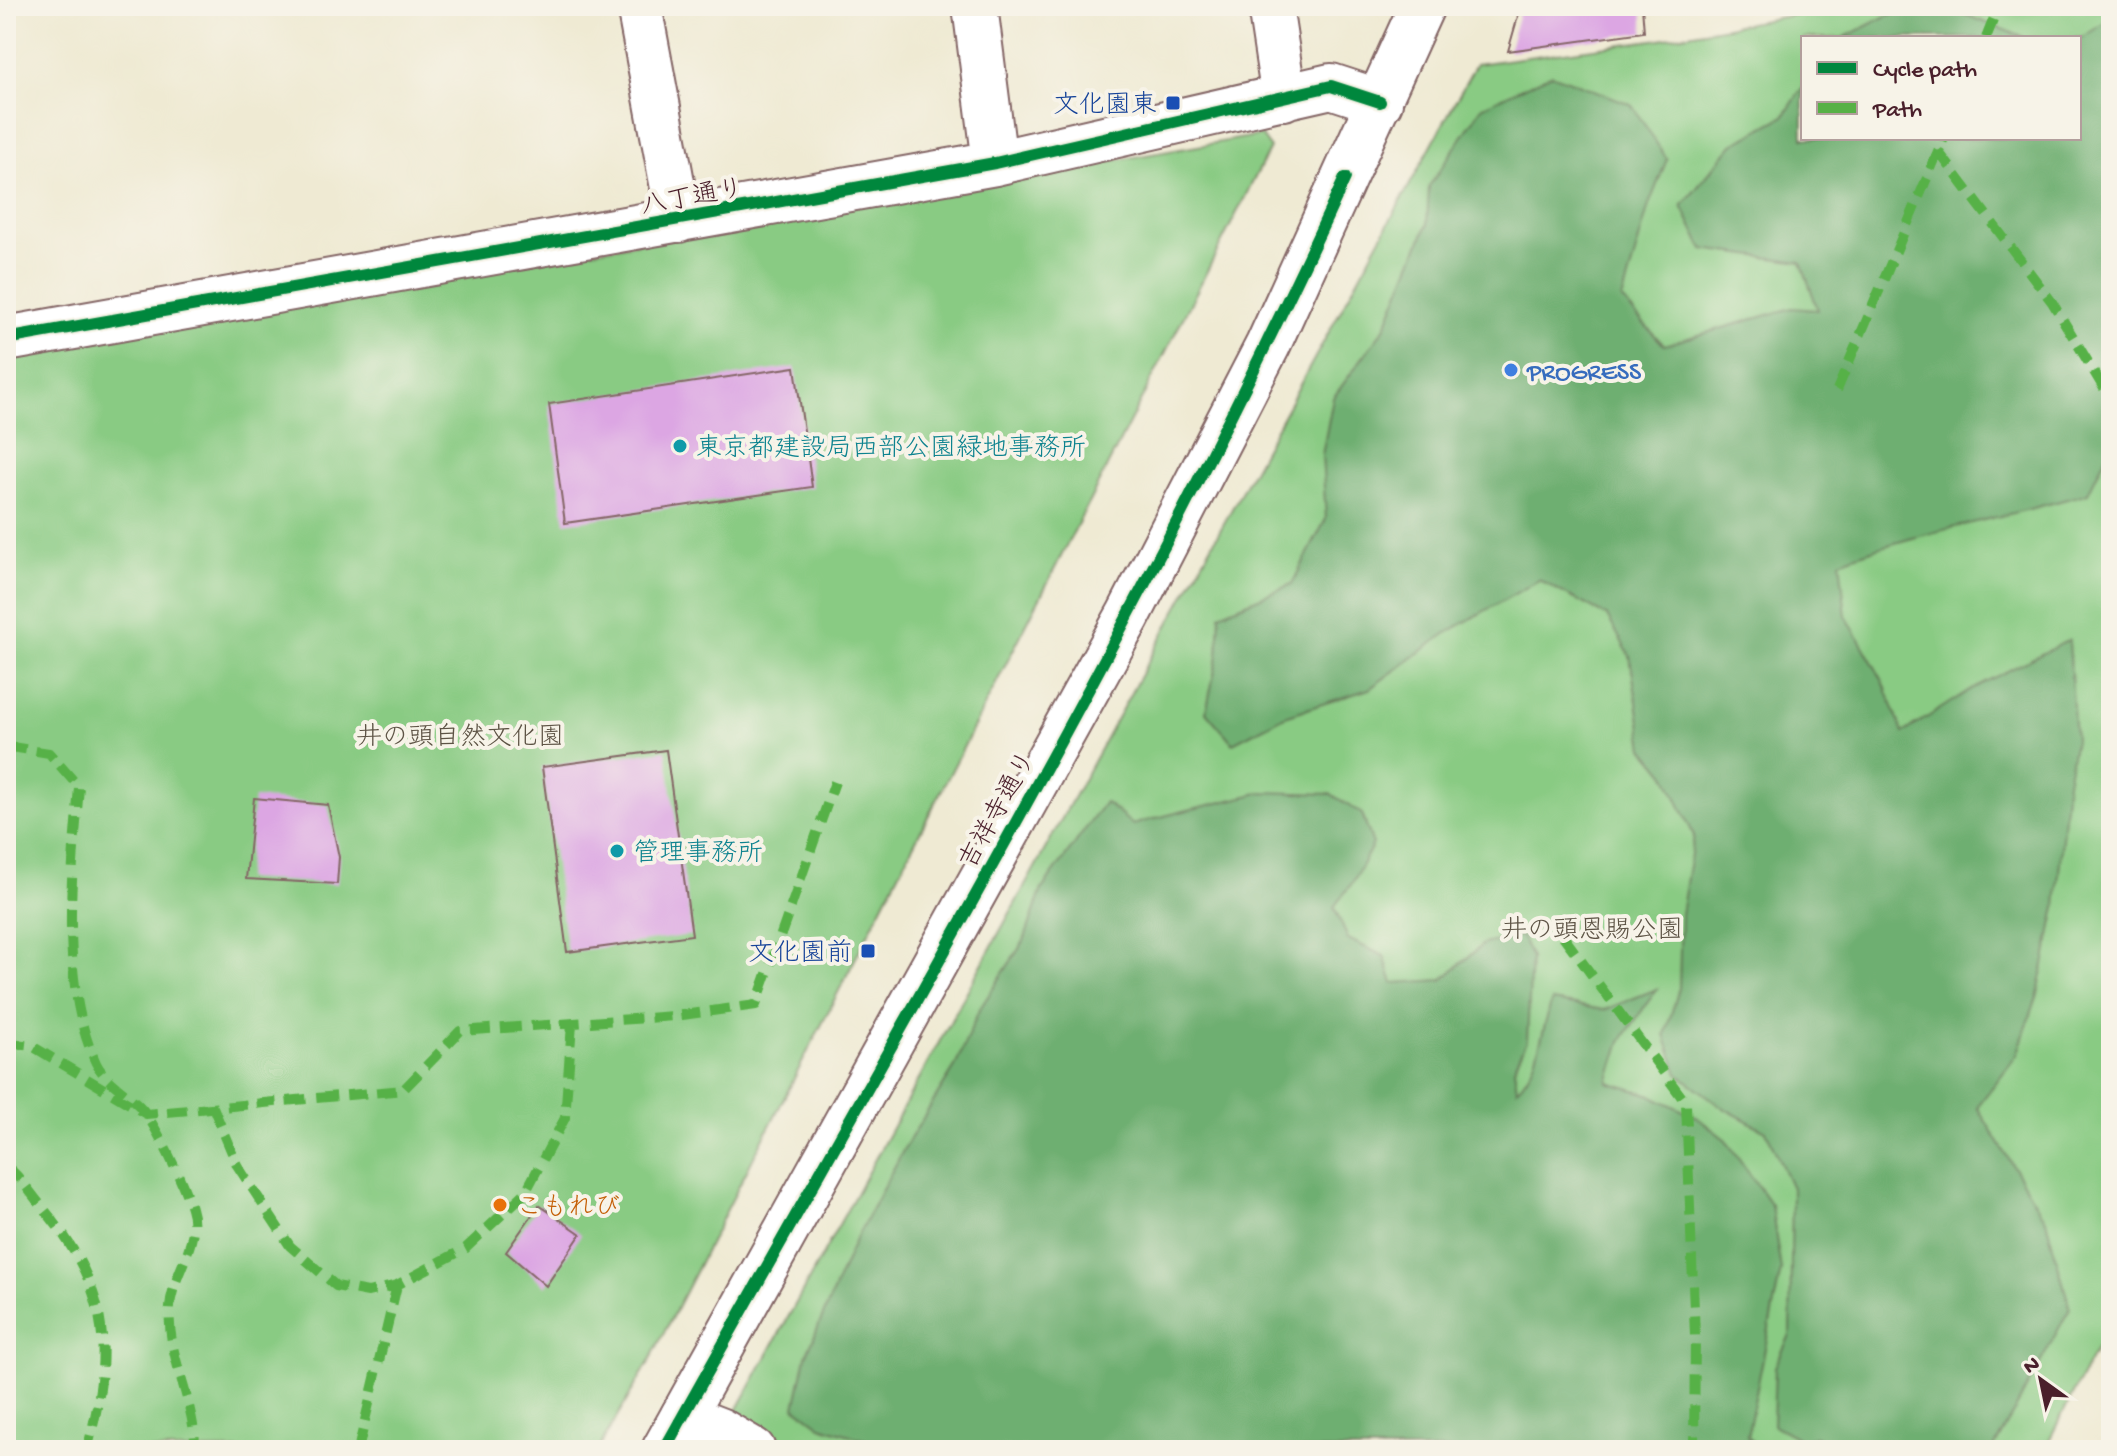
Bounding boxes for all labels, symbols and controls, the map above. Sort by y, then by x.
legend [1801,36,2081,140]
text: Cycle path [1873,57,1977,86]
place label: 文化園東 [1053,90,1157,123]
marker: 文化園東 [1164,94,1182,112]
text: Path [1872,97,1922,126]
street label: 八丁通り [639,175,747,224]
place label: PROGRESS [1526,359,1642,390]
marker: PROGRESS [1502,361,1520,379]
place label: 東京都建設局西部公園緑地事務所 [696,433,1086,466]
marker: 東京都建設局西部公園緑地事務所 [671,437,689,455]
park label: 井の頭自然文化園 [356,722,564,755]
street label: 吉祥寺通り [953,746,1045,876]
place label: 管理事務所 [633,838,763,871]
marker: 管理事務所 [608,842,626,860]
park label: 井の頭恩賜公園 [1501,915,1683,948]
place label: 文化園前 [748,938,852,971]
marker: 文化園前 [859,942,877,960]
place label: こもれび [516,1194,620,1225]
marker: こもれび [491,1196,509,1214]
north arrow [2001,1340,2081,1420]
text: N [2019,1352,2045,1381]

